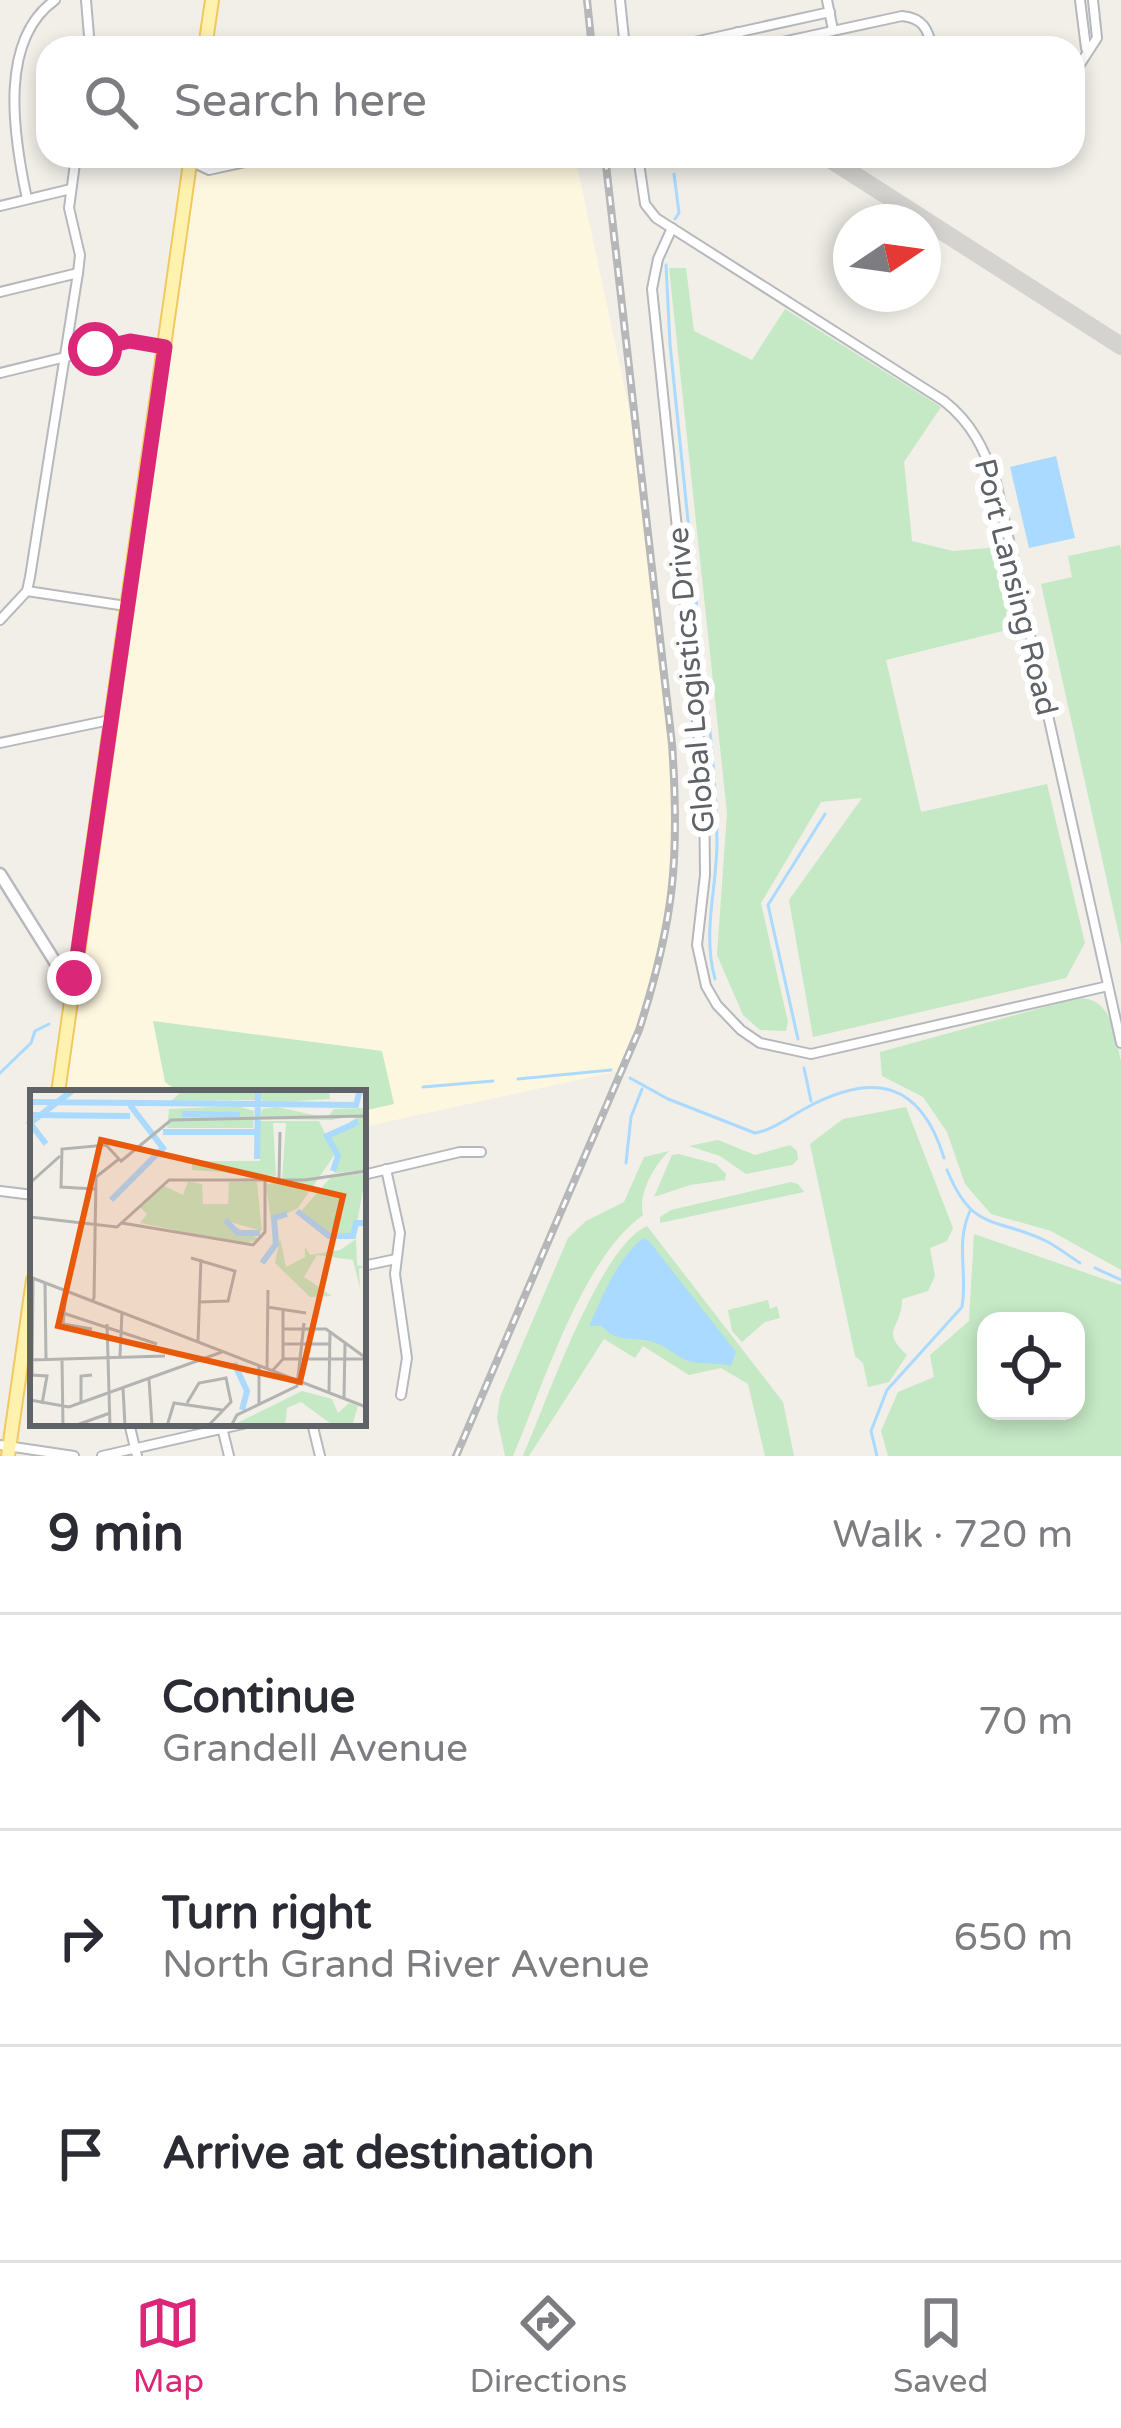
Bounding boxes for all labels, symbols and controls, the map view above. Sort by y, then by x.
search box [36,36,1085,168]
icon: search [78,69,144,135]
text: Search here [174,75,427,129]
north arrow [833,204,941,312]
route start [68,322,122,376]
street label: Port Lansing Road [966,455,1065,719]
street label: Global Logistics Drive [660,526,723,834]
route end [47,951,101,1005]
inset map [30,1090,366,1426]
map controls [977,1312,1085,1420]
button: locate [977,1312,1085,1420]
text: 9 min [48,1503,184,1565]
text: Walk · 720 m [832,1511,1073,1558]
text: Continue [162,1671,355,1725]
icon: ahead [48,1689,114,1755]
text: 70 m [978,1698,1073,1745]
text: Grandell Avenue [162,1725,468,1772]
text: Turn right [162,1887,371,1941]
icon: right [48,1905,114,1971]
text: 650 m [954,1914,1073,1961]
text: North Grand River Avenue [162,1941,650,1988]
icon: arrive [48,2121,114,2187]
text: Arrive at destination [162,2127,594,2181]
tab: Map [133,2290,204,2401]
tab: Directions [470,2290,627,2401]
tab: Saved [893,2290,988,2401]

